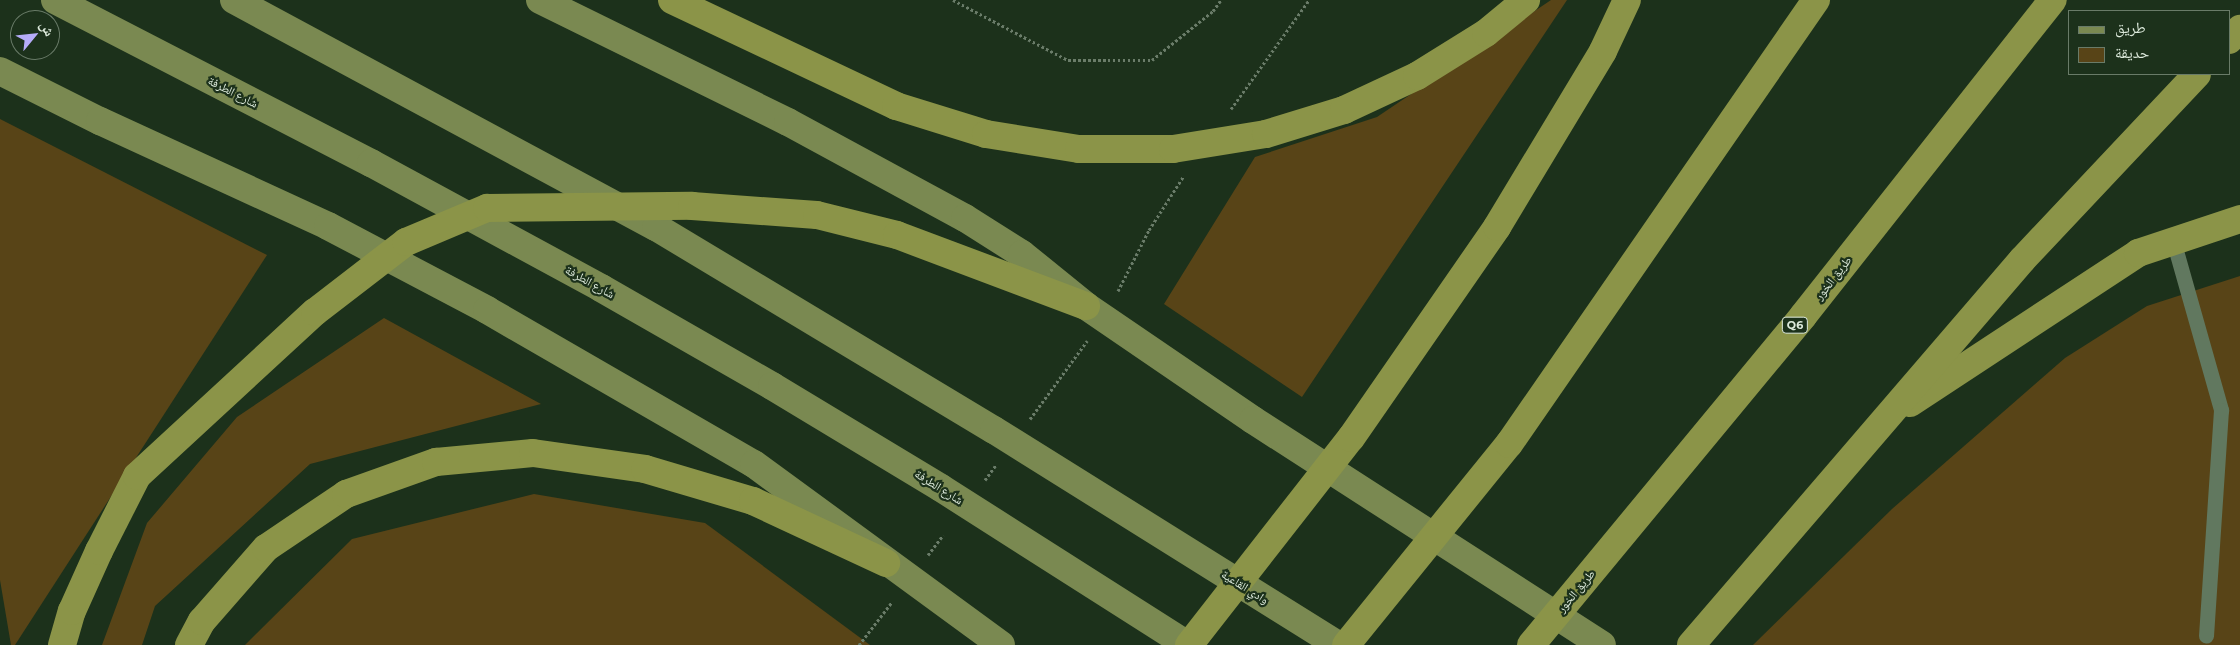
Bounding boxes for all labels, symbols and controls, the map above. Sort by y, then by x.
north arrow [10,10,60,60]
legend [2068,10,2230,75]
text: ش [36,18,59,39]
text: طريق [2115,18,2146,37]
text: حديقة [2115,43,2149,62]
street label: شارع الطرفة [206,73,260,111]
street label: طريق الخور [1812,253,1854,303]
street label: شارع الطرفة [563,263,617,301]
road number: Q6 [1781,316,1809,334]
street label: شارع الطرفة [912,467,966,507]
street label: وادي القاعية [1219,567,1271,607]
street label: طريق الخور [1554,567,1598,615]

